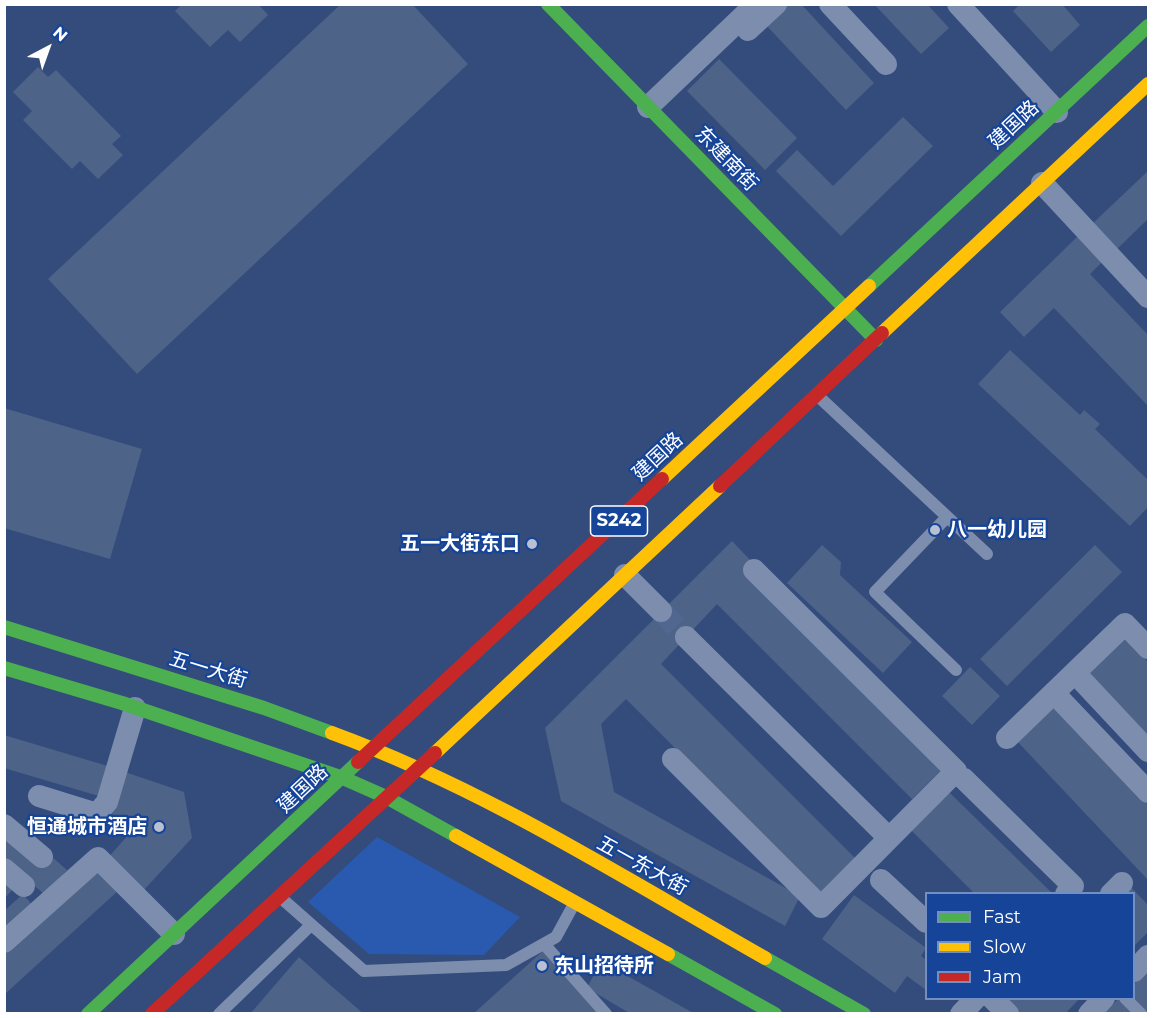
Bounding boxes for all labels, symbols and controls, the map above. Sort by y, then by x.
north arrow [18,18,78,78]
text: N [49,23,71,45]
street label: 建国路 [984,96,1044,154]
street label: 东建南街 [690,122,762,196]
street label: 建国路 [628,428,688,486]
road number: S242 [590,506,648,536]
place label: 八一幼儿园 [947,518,1047,542]
marker: 八一幼儿园 [928,523,942,537]
place label: 五一大街东口 [400,532,520,556]
marker: 五一大街东口 [525,537,539,551]
street label: 五一大街 [166,647,250,693]
street label: 建国路 [273,760,333,818]
place label: 恒通城市酒店 [27,815,147,839]
marker: 恒通城市酒店 [152,820,166,834]
street label: 五一东大街 [592,831,692,901]
legend [925,892,1135,1000]
text: Fast [983,906,1021,928]
text: Slow [983,936,1026,958]
place label: 东山招待所 [554,954,654,978]
marker: 东山招待所 [535,959,549,973]
text: Jam [983,966,1022,988]

